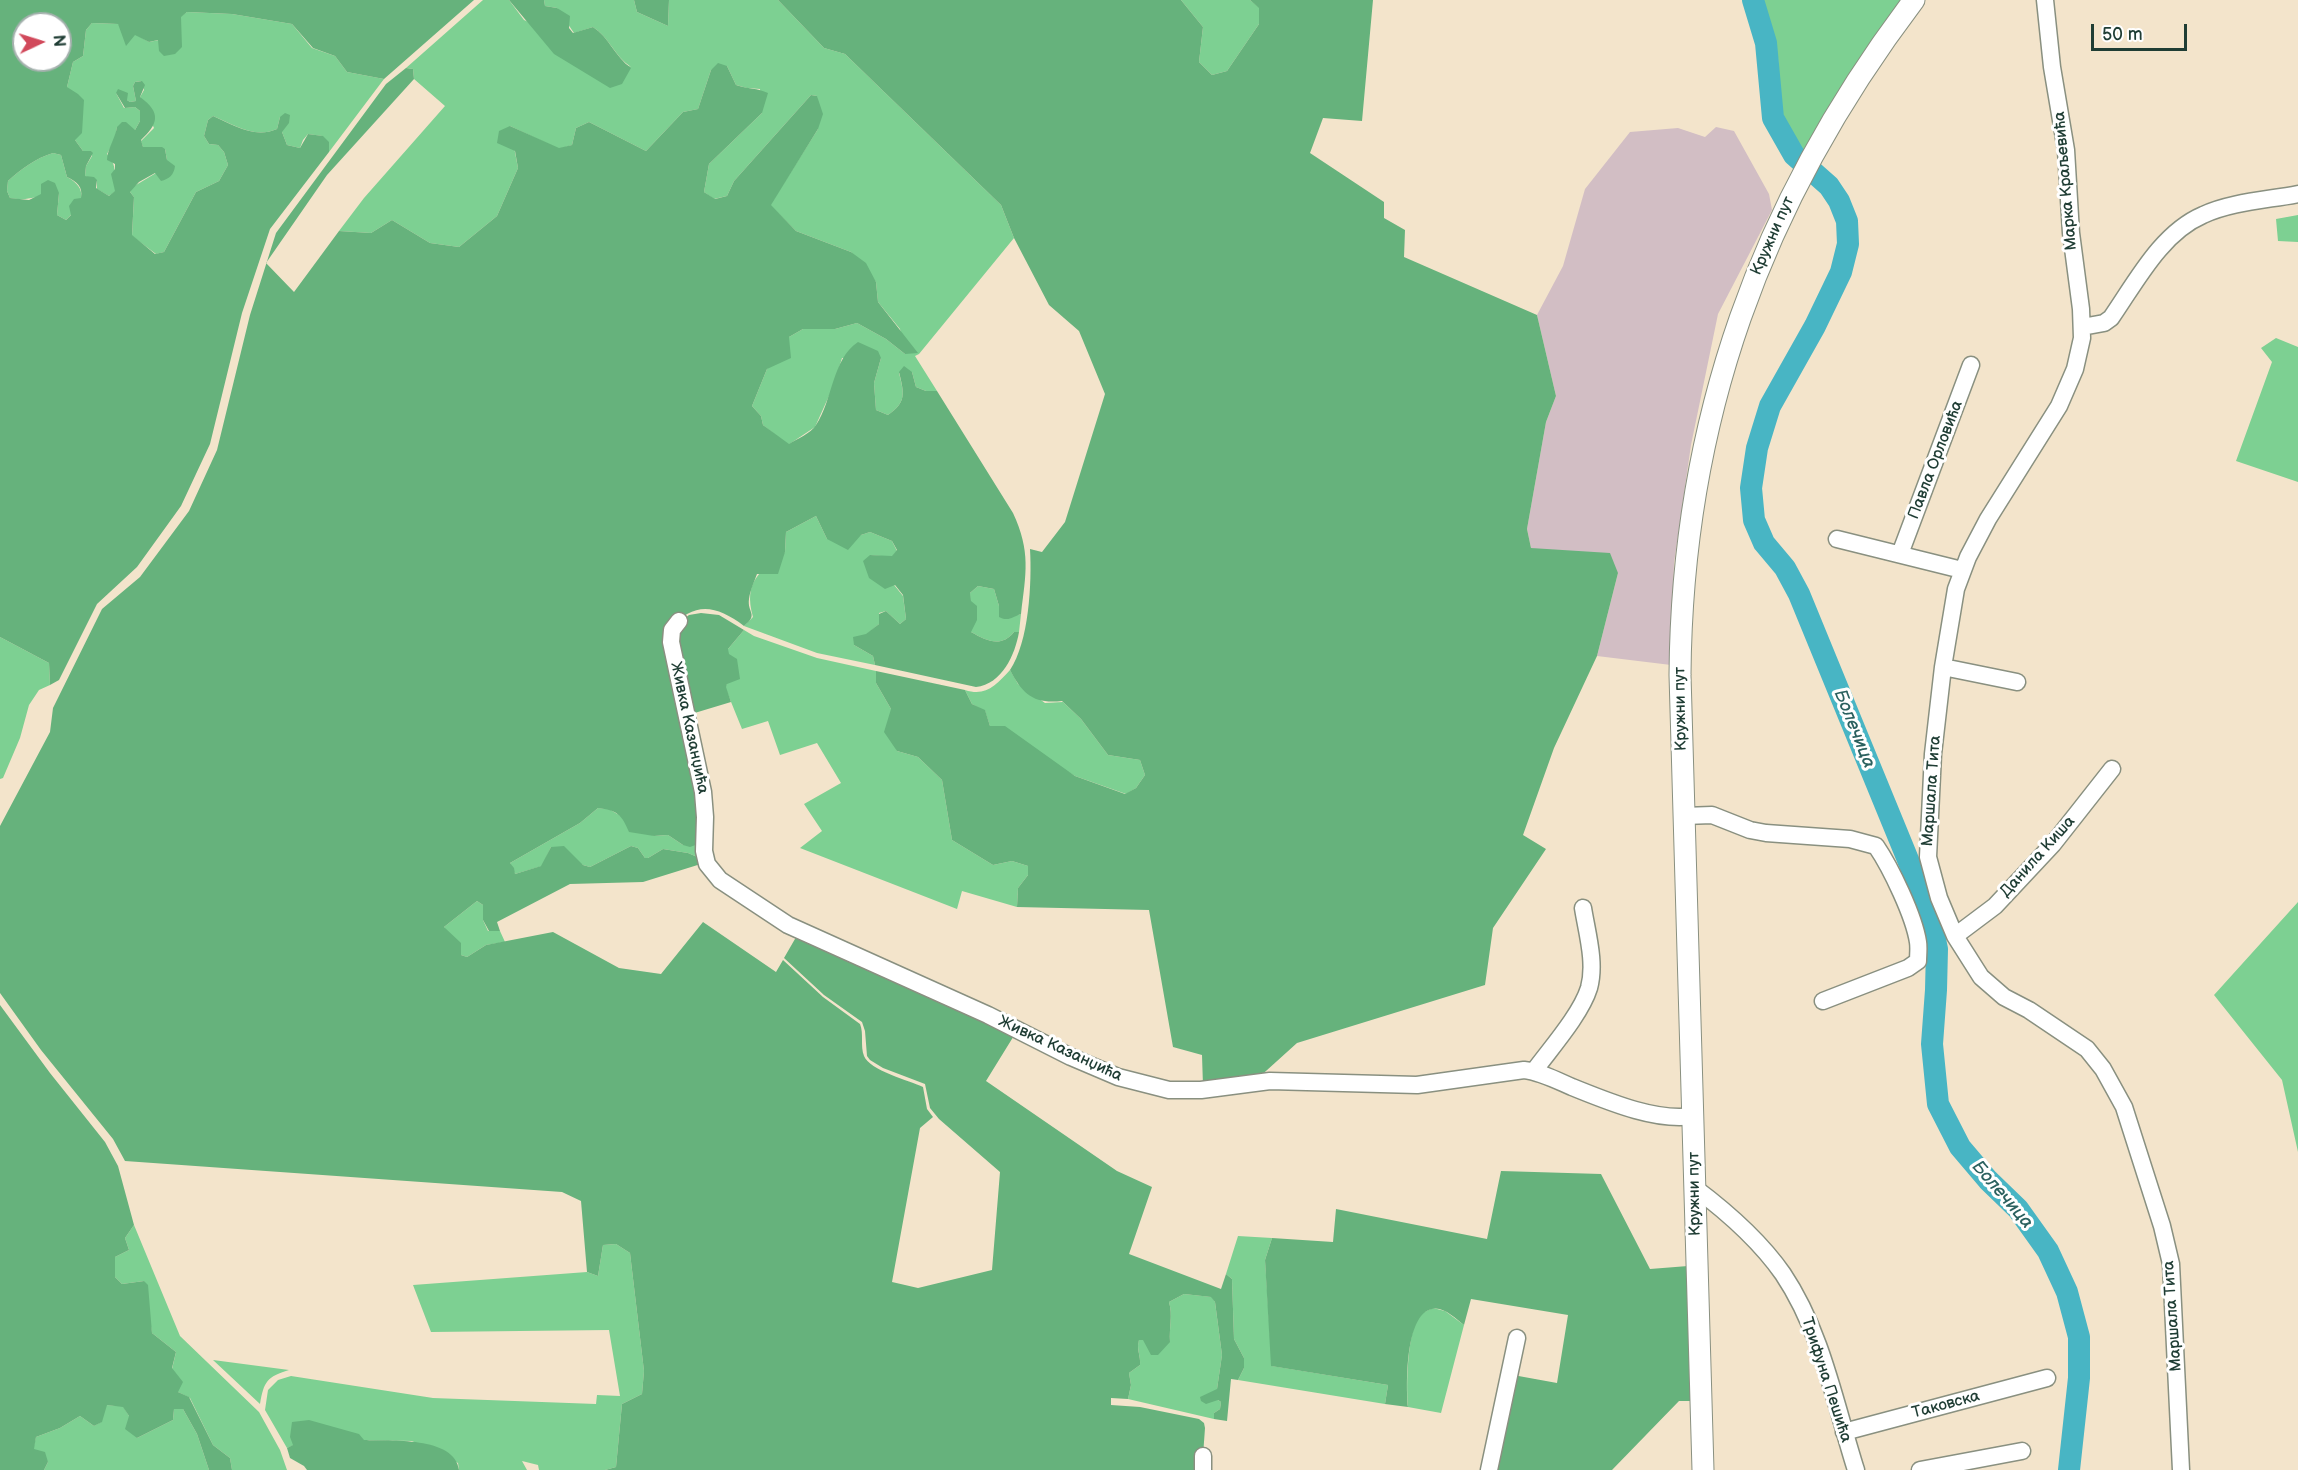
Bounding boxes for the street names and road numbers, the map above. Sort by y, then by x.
street label: Марка Краљевића [2050,111,2082,251]
street label: Кружни пут [1747,194,1799,278]
street label: Павла Орловића [1905,398,1967,522]
street label: Живка Казанџића [666,660,712,796]
street label: Кружни пут [1671,667,1691,751]
street label: Маршала Тита [1919,735,1945,847]
street label: Данила Киша [1997,812,2079,902]
street label: Живка Казанџића [995,1012,1125,1086]
street label: Кружни пут [1685,1152,1705,1236]
street label: Маршала Тита [2160,1260,2186,1372]
street label: Трифуна Пешића [1797,1315,1855,1445]
street label: Таковска [1910,1387,1982,1423]

